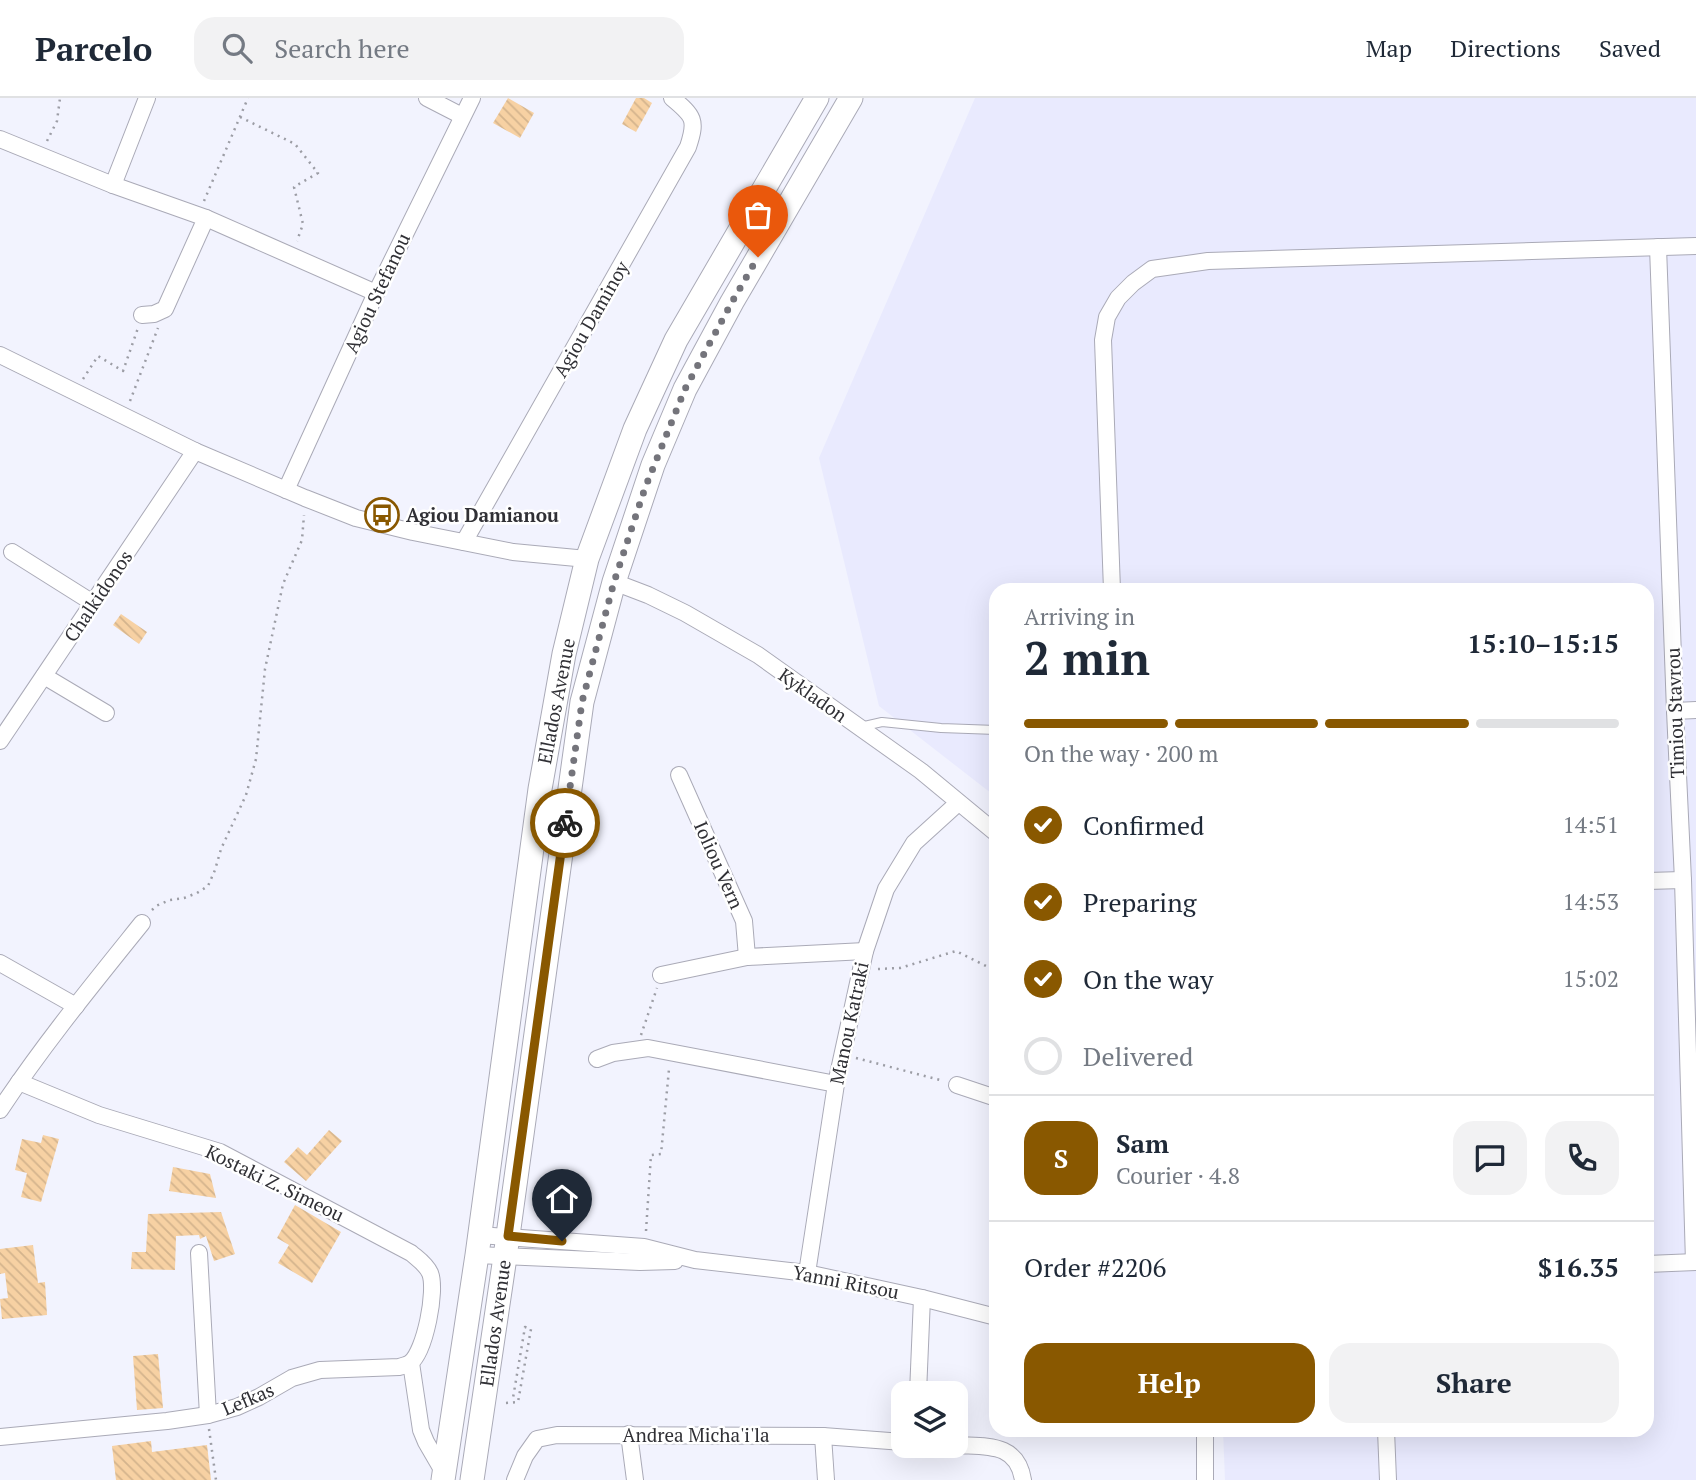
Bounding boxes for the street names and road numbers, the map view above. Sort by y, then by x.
street label: Agiou Stefanou [338,229,415,357]
street label: Agiou Daminoy [547,256,634,381]
street label: Chalkidonos [58,545,137,646]
street label: Ellados Avenue [531,636,580,766]
street label: Timiou Stavrou [1660,647,1689,779]
street label: Kykladon [774,662,853,727]
street label: Ioliou Vern [689,817,750,913]
street label: Manou Katraki [823,959,874,1086]
street label: Kostaki Z. Simeou [202,1138,349,1227]
street label: Ellados Avenue [473,1258,516,1388]
street label: Yanni Ritsou [791,1259,901,1304]
street label: Lefkas [218,1376,278,1421]
street label: Andrea Micha'i'la [622,1422,770,1447]

